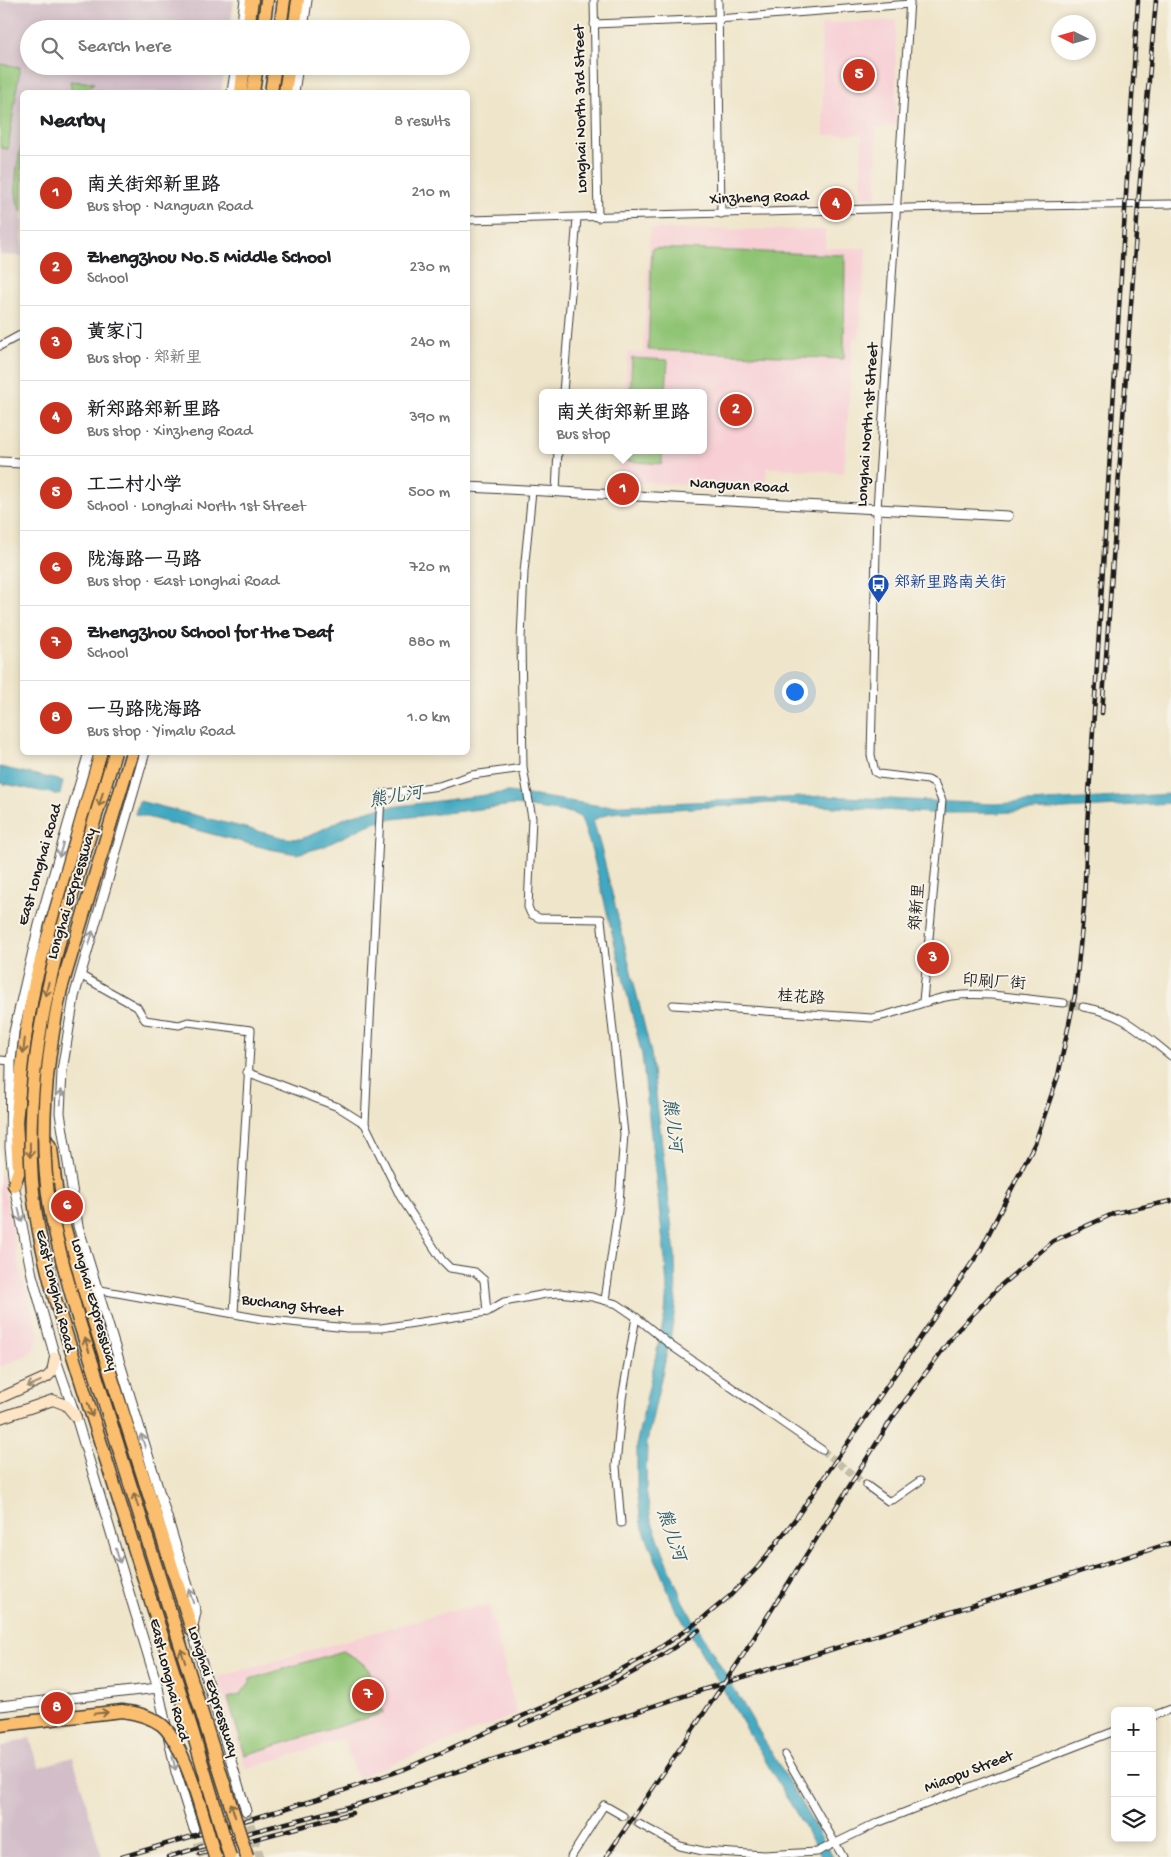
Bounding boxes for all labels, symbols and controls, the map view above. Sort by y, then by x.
north arrow [1051,15,1096,60]
search box [20,20,470,75]
street label: Longhai North 3rd Street [571,23,593,194]
icon: search [38,34,66,62]
text: Search here [78,36,172,59]
pin: 5 [843,56,875,94]
text: Nearby [40,110,105,135]
text: 8 results [394,113,450,132]
text: 南关街郑新里路 [87,175,220,198]
text: 1 [53,184,59,203]
text: 210 m [411,184,450,203]
pin: 4 [820,185,852,223]
street label: Xinzheng Road [708,188,810,210]
text: Bus stop · Nanguan Road [87,198,252,217]
text: Zhengzhou No.5 Middle School [87,247,331,270]
text: 2 [52,259,60,278]
text: 230 m [410,259,450,278]
text: School [87,270,129,289]
text: 黄家门 [87,322,144,345]
text: 3 [52,334,60,353]
text: 240 m [410,334,450,353]
street label: Longhai North 1st Street [854,341,884,508]
text: Bus stop · 郑新里 [87,350,202,369]
popup [539,389,707,454]
pin: 2 [720,391,752,429]
text: 新郑路郑新里路 [87,400,220,423]
text: 南关街郑新里路 [556,403,690,426]
text: 4 [52,409,60,428]
text: 390 m [409,409,450,428]
text: Bus stop · Xinzheng Road [87,423,252,442]
text: Bus stop [556,426,610,445]
pin: 1 [607,470,639,508]
text: 工二村小学 [87,475,182,498]
street label: Nanguan Road [689,475,790,499]
text: 5 [52,484,60,503]
text: 500 m [408,484,450,503]
text: School · Longhai North 1st Street [87,498,305,517]
text: 陇海路一马路 [87,550,201,573]
text: 6 [52,559,60,578]
text: 720 m [410,559,450,578]
bus stop icon: 郑新里路南关街 [866,572,890,603]
text: Bus stop · East Longhai Road [87,573,279,592]
place label: 郑新里路南关街 [894,573,1006,594]
text: Zhengzhou School for the Deaf [87,622,333,645]
text: 7 [52,634,60,653]
text: 880 m [408,634,450,653]
text: School [87,645,129,664]
your location [782,679,808,705]
text: 一马路陇海路 [87,700,201,723]
text: 8 [52,709,60,728]
text: 1.0 km [407,709,450,728]
text: Bus stop · Yimalu Road [87,723,234,742]
water label: 熊儿河 [368,782,427,813]
one-way arrow [96,791,106,807]
street label: East Longhai Road [15,800,68,928]
street label: Longhai Expressway [44,826,102,962]
one-way arrow [56,841,65,857]
street label: 郑新里 [906,882,931,932]
one-way arrow [87,930,97,946]
pin: 3 [917,939,949,977]
street label: 印刷厂街 [962,971,1027,995]
one-way arrow [42,981,51,997]
street label: 桂花路 [776,986,826,1010]
one-way arrow [19,1038,29,1054]
one-way arrow [56,1089,65,1105]
water label: 熊儿河 [657,1097,686,1156]
one-way arrow [25,1142,35,1158]
pin: 6 [51,1187,83,1225]
one-way arrow [16,1207,25,1223]
street label: East Longhai Road [30,1228,79,1356]
street label: Longhai Expressway [65,1237,121,1373]
street label: Buchang Street [239,1291,345,1323]
one-way arrow [82,1338,91,1354]
one-way arrow [27,1380,42,1390]
one-way arrow [86,1402,95,1417]
one-way arrow [137,1433,147,1449]
one-way arrow [130,1493,140,1509]
water label: 熊儿河 [651,1506,691,1567]
one-way arrow [114,1548,123,1563]
one-way arrow [185,1588,195,1604]
street label: East Longhai Road [144,1617,193,1745]
street label: Longhai Expressway [182,1624,242,1760]
one-way arrow [178,1648,188,1664]
pin: 7 [352,1676,384,1714]
pin: 8 [41,1689,73,1727]
map controls [1111,1707,1156,1842]
button: + [1111,1707,1156,1752]
one-way arrow [92,1708,108,1718]
street label: Miaopu Street [922,1747,1017,1799]
button: − [1111,1752,1156,1797]
one-way arrow [169,1755,179,1771]
button: layers [1111,1797,1156,1842]
one-way arrow [227,1803,237,1819]

